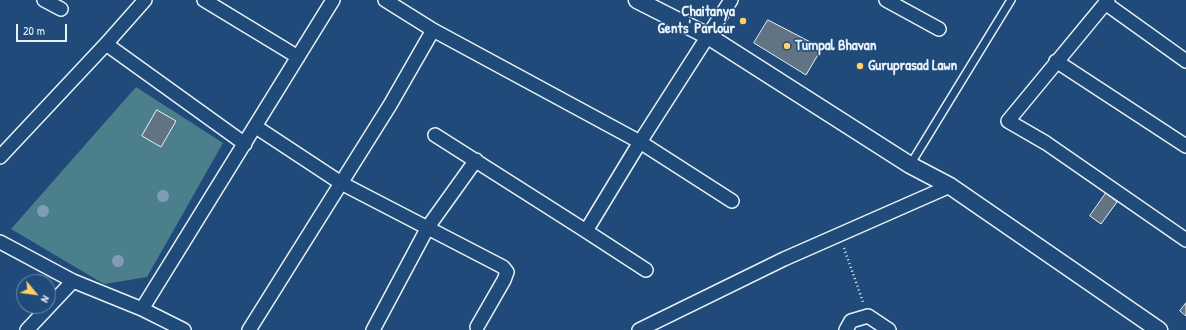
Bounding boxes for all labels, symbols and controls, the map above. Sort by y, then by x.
place label: Chaitanya Gents' Parlour [658,3,735,38]
scale bar [18,16,69,42]
marker: Chaitanya Gents' Parlour [738,16,748,26]
text: 20 m [23,22,45,39]
place label: Tumpal Bhavan [795,37,876,55]
marker: Tumpal Bhavan [782,41,792,51]
place label: Guruprasad Lawn [868,57,957,75]
marker: Guruprasad Lawn [855,61,865,71]
north arrow [16,274,56,314]
text: N [38,293,53,305]

